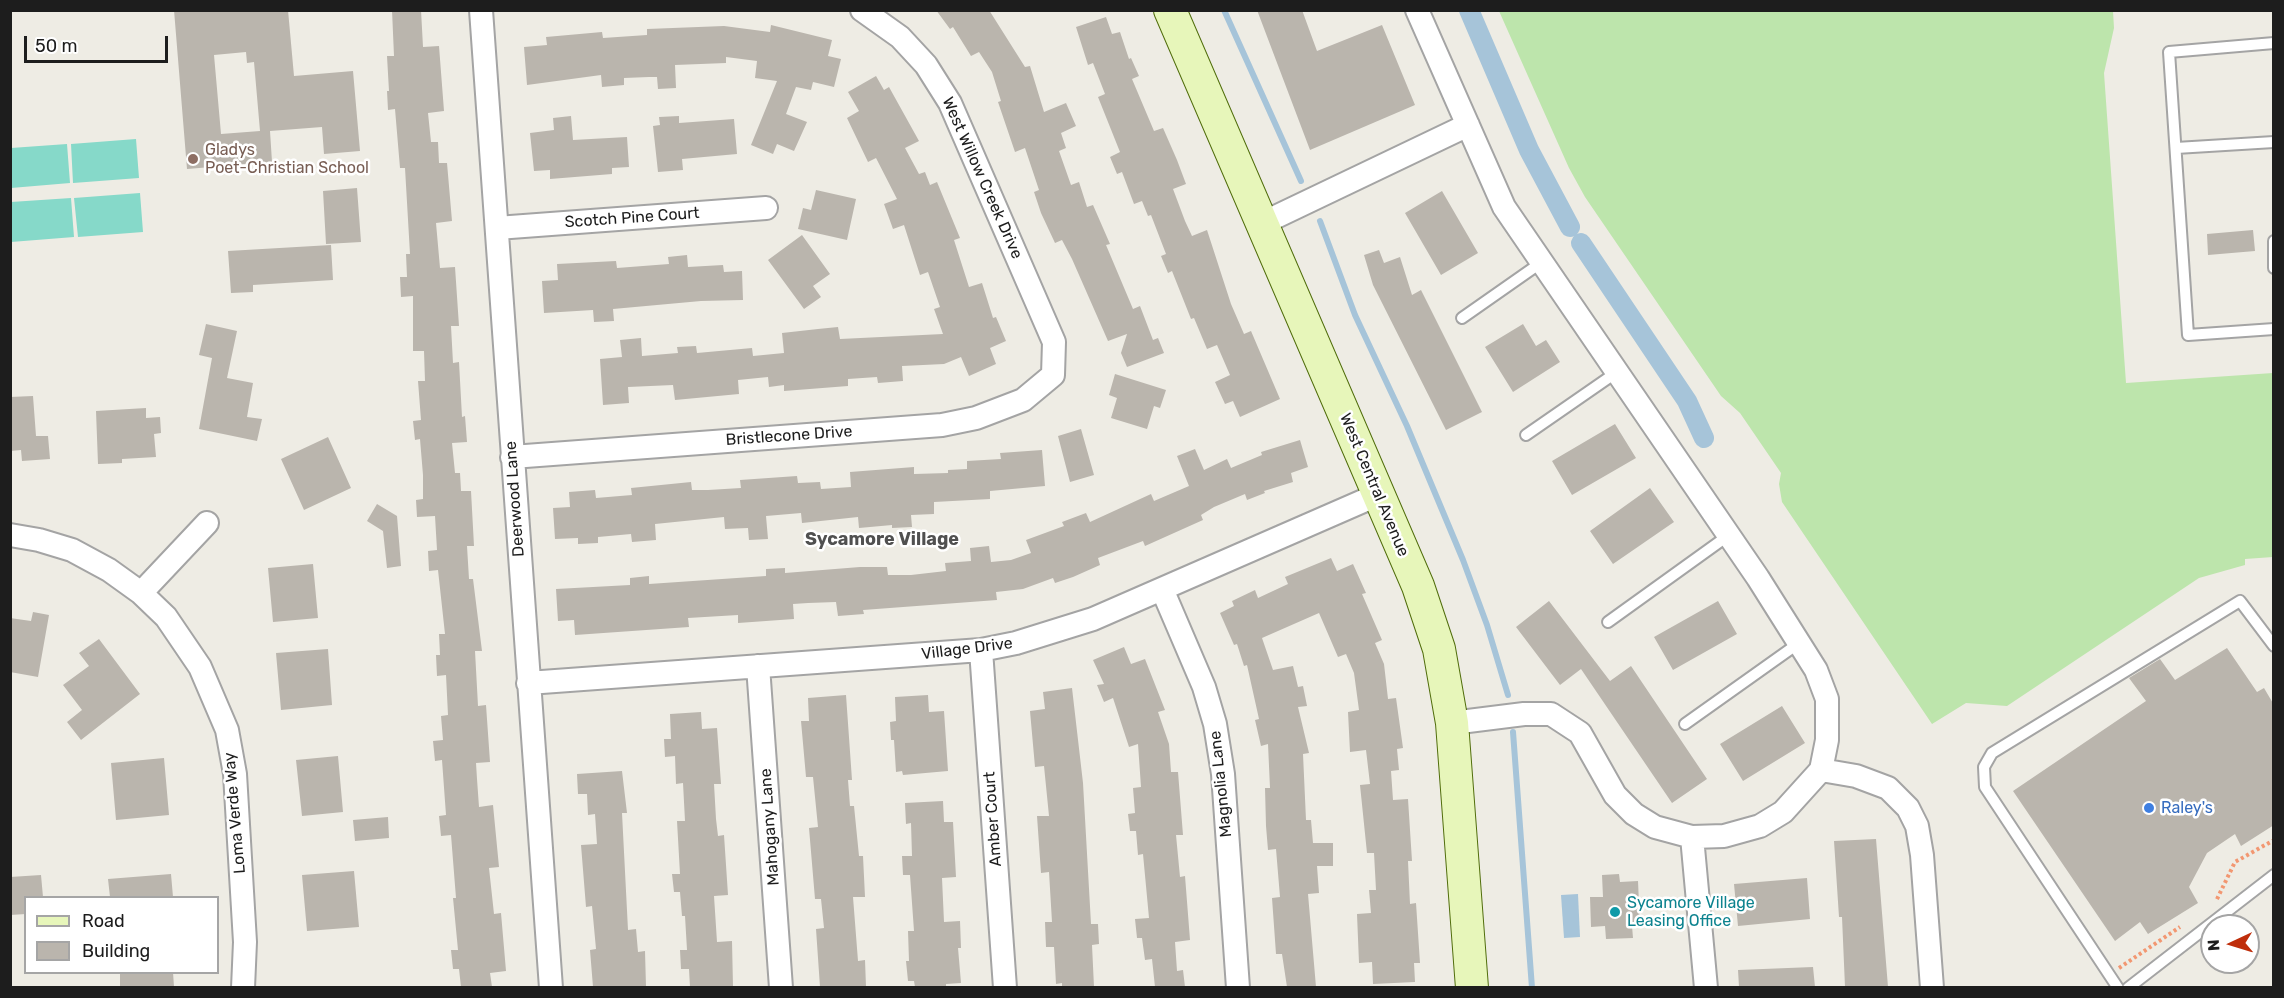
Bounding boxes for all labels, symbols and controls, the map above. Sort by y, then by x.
scale bar [27,24,171,62]
text: 50 m [35,35,78,57]
street label: West Willow Creek Drive [938,94,1026,262]
place label: Gladys Poet-Christian School [205,140,369,178]
marker: Gladys Poet-Christian School [186,152,200,166]
street label: Scotch Pine Court [564,204,700,232]
street label: West Central Avenue [1335,410,1413,560]
street label: Bristlecone Drive [725,422,853,450]
street label: Deerwood Lane [501,441,529,557]
district label: Sycamore Village [805,529,959,551]
street label: Village Drive [920,634,1014,664]
street label: Magnolia Lane [1206,730,1236,838]
street label: Loma Verde Way [220,751,250,875]
street label: Mahogany Lane [756,768,784,886]
street label: Amber Court [980,771,1006,867]
place label: Raley's [2161,798,2213,818]
marker: Raley's [2142,801,2156,815]
place label: Sycamore Village Leasing Office [1627,893,1755,931]
legend [24,896,219,974]
marker: Sycamore Village Leasing Office [1608,905,1622,919]
text: Road [82,910,125,932]
north arrow [2200,914,2260,974]
text: N [2204,939,2223,952]
text: Building [82,940,150,962]

